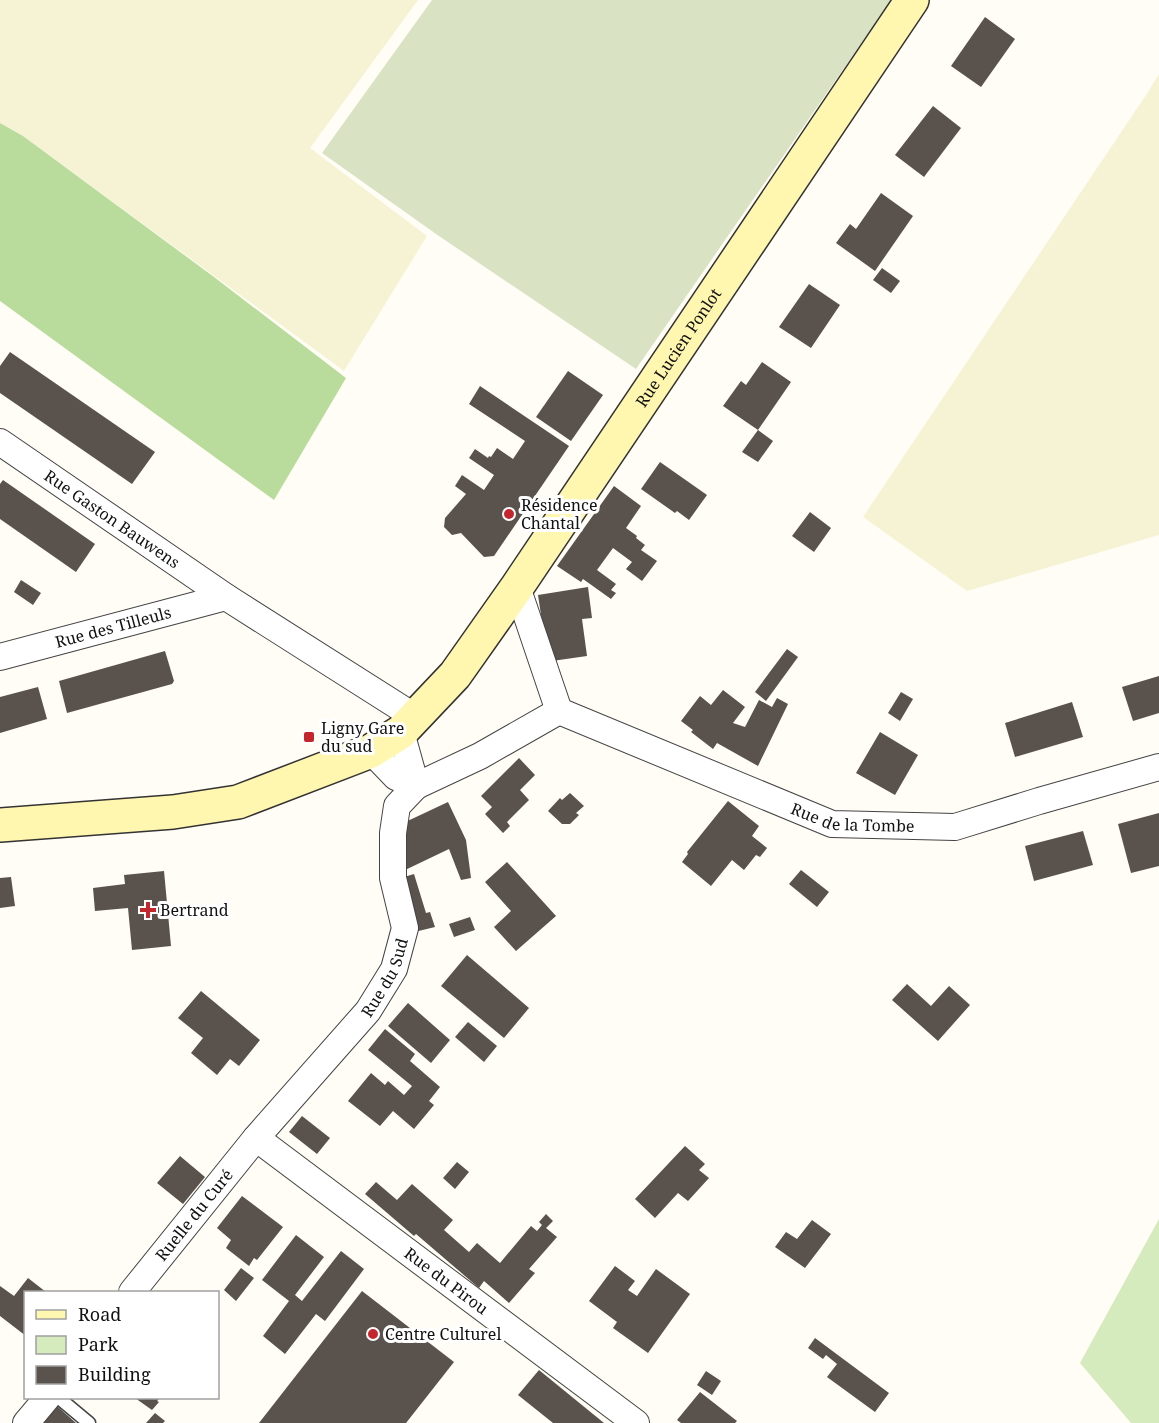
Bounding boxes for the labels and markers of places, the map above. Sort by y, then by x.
place label: Résidence Chantal [521,494,598,534]
marker: Résidence Chantal [502,507,516,521]
place label: Ligny Gare du sud [321,717,404,757]
marker: Ligny Gare du sud [302,730,316,744]
place label: Bertrand [160,899,229,921]
marker: Bertrand [141,903,155,917]
place label: Centre Culturel [385,1323,501,1345]
marker: Centre Culturel [366,1327,380,1341]

